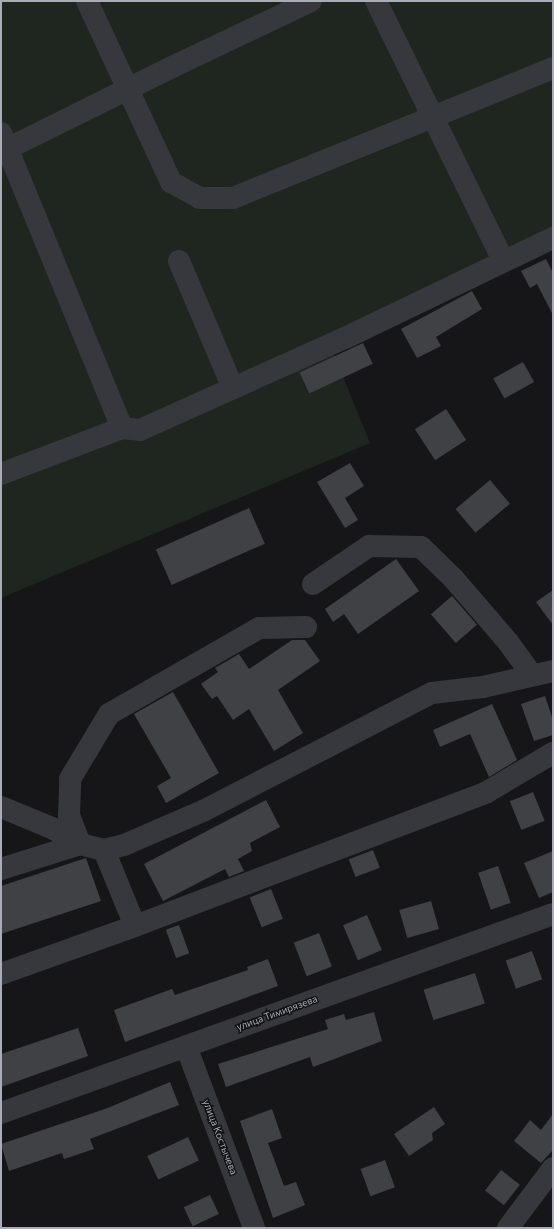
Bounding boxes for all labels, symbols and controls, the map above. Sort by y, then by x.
street label: улица Тимирязева [235,993,319,1033]
street label: улица Костычева [200,1098,240,1176]

